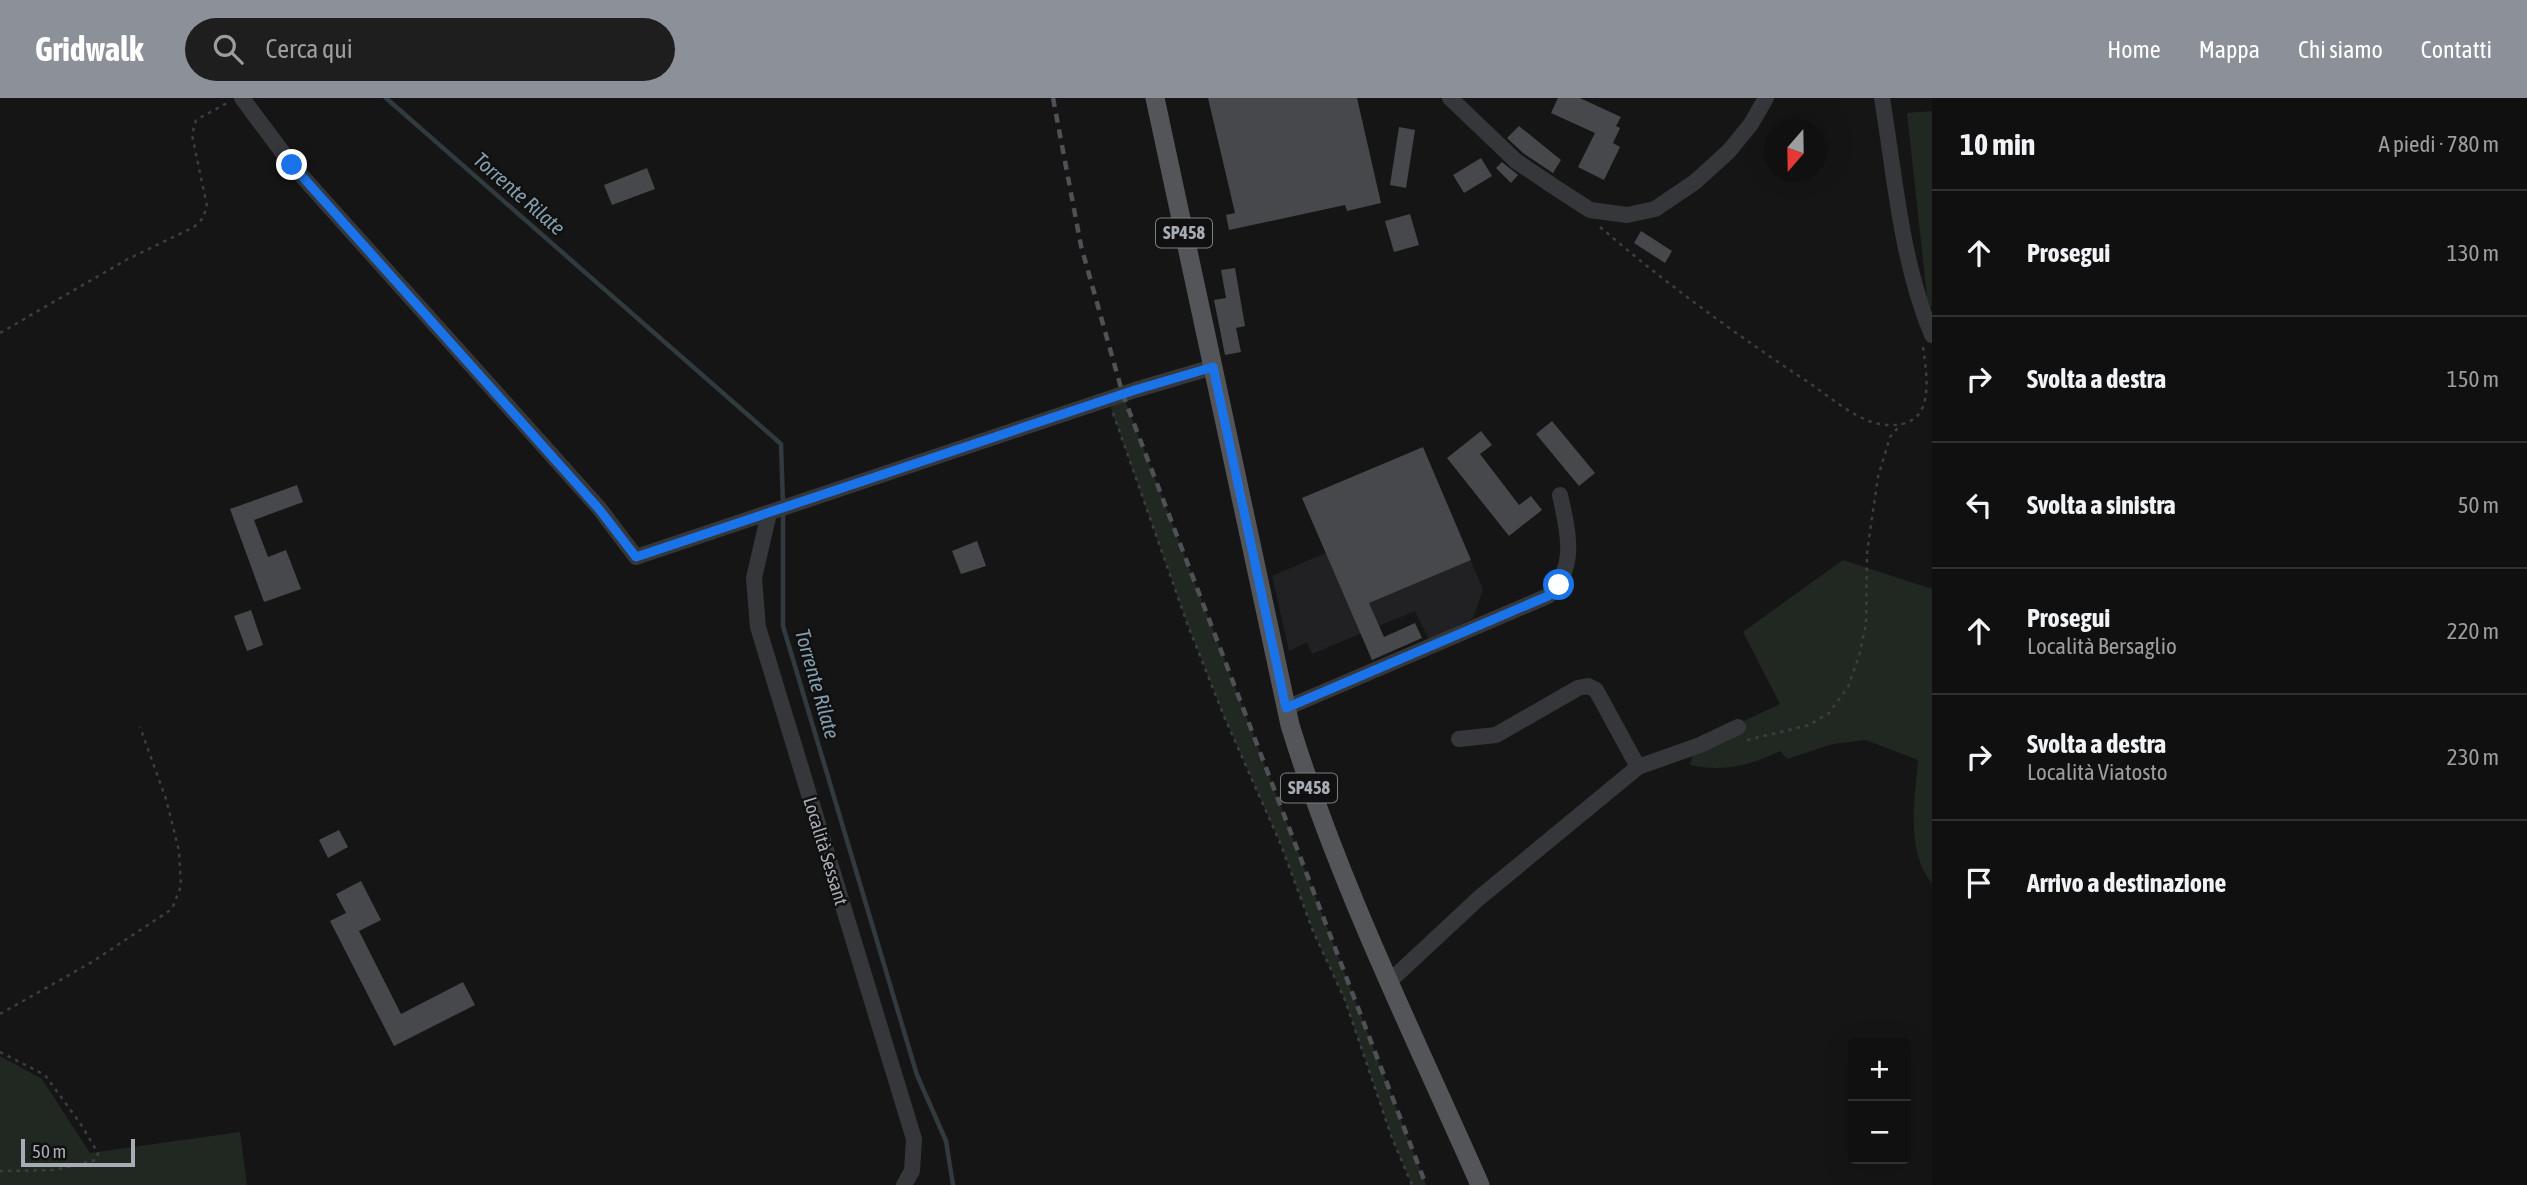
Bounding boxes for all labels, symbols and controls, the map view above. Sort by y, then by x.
search box [185,18,675,81]
text: Gridwalk [35,30,143,68]
icon: search [209,30,247,68]
text: Cerca qui [265,34,353,64]
text: Home [2107,36,2161,63]
text: Mappa [2199,36,2260,63]
text: Chi siamo [2298,36,2383,63]
text: Contatti [2421,36,2492,63]
north arrow [1764,119,1827,182]
text: 10 min [1960,127,2035,161]
text: A piedi · 780 m [2379,131,2499,157]
water label: Torrente Rilate [469,147,570,239]
route end [276,149,307,180]
road number: SP458 [1156,218,1212,248]
icon: ahead [1960,234,1998,272]
text: Prosegui [2027,238,2110,268]
text: 130 m [2447,240,2499,266]
icon: right [1960,360,1998,398]
text: Svolta a destra [2027,364,2166,394]
text: 150 m [2447,366,2499,392]
icon: left [1960,486,1998,524]
text: Svolta a sinistra [2027,490,2176,520]
text: 50 m [2458,492,2499,518]
route start [1543,569,1574,600]
text: Prosegui [2027,603,2110,633]
icon: ahead [1960,612,1998,650]
text: 220 m [2447,618,2499,644]
water label: Torrente Rilate [791,626,845,741]
text: Località Bersaglio [2027,633,2177,659]
text: Svolta a destra [2027,729,2166,759]
icon: right [1960,738,1998,776]
text: 230 m [2447,744,2499,770]
text: Località Viatosto [2027,759,2168,785]
road number: SP458 [1281,774,1337,802]
street label: Località Sessant [799,794,853,908]
icon: arrive [1960,864,1998,902]
text: Arrivo a destinazione [2027,868,2226,898]
map controls [1848,1038,1911,1164]
button: + [1848,1038,1911,1101]
button: − [1848,1101,1911,1164]
scale bar [21,1136,135,1168]
text: 50 m [32,1140,66,1162]

